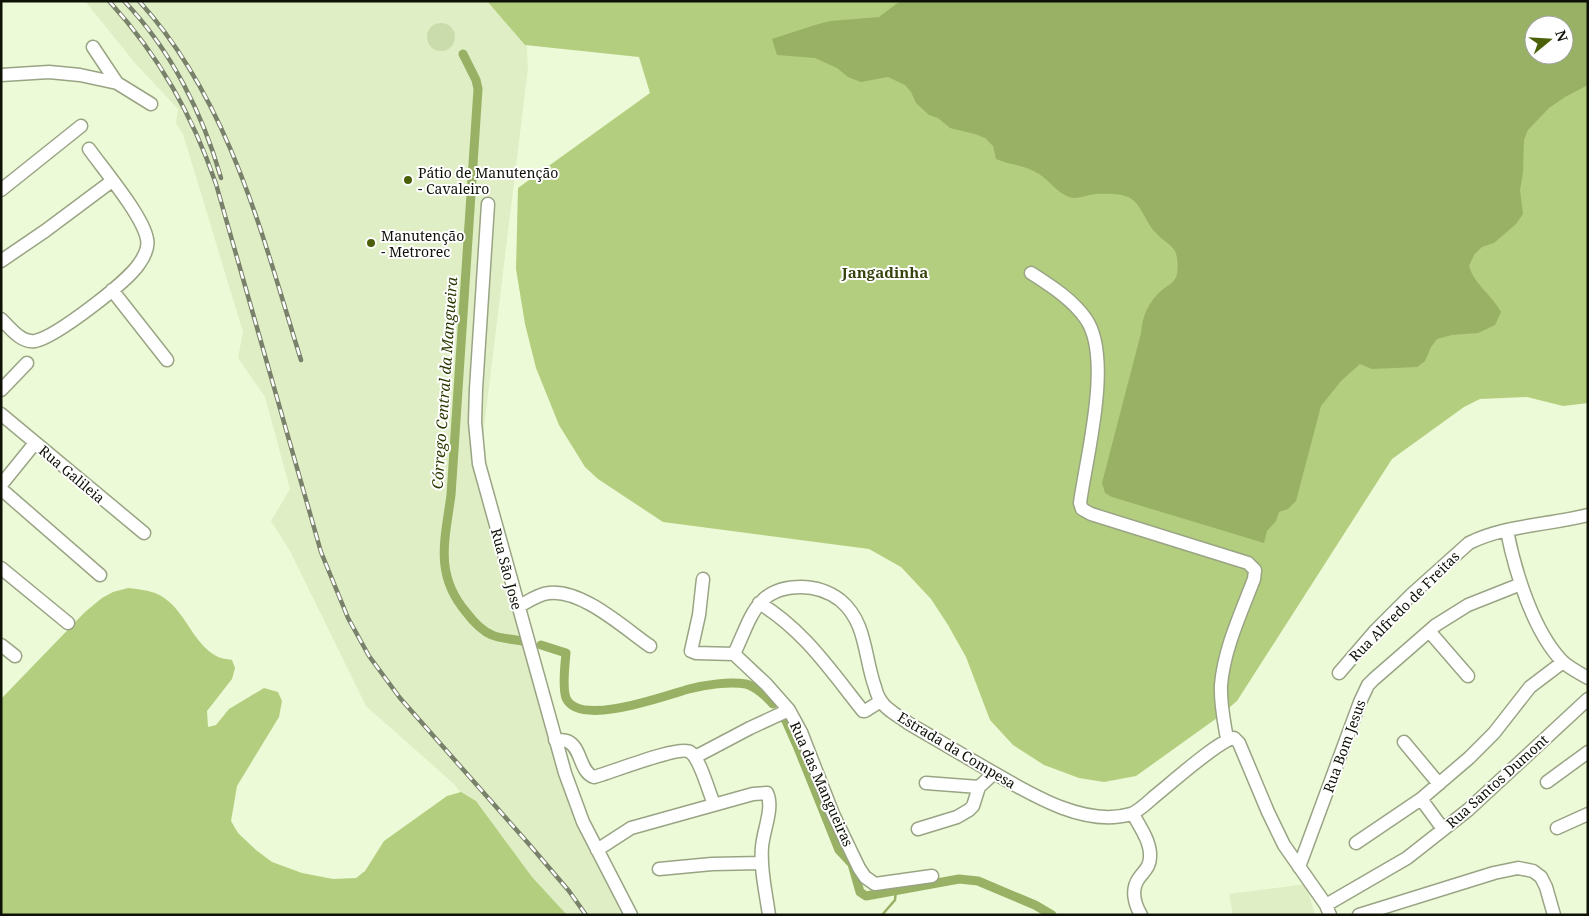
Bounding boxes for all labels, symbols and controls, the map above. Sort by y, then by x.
north arrow [1524,15,1574,65]
text: N [1551,28,1573,44]
place label: Pátio de Manutenção - Cavaleiro [418,163,558,198]
marker: Pátio de Manutenção - Cavaleiro [402,174,414,186]
place label: Manutenção - Metrorec [381,226,464,261]
marker: Manutenção - Metrorec [365,237,377,249]
district label: Jangadinha [841,262,928,282]
water label: Córrego Central da Mangueira [427,276,461,490]
street label: Rua Galileia [35,441,109,507]
street label: Rua São Jose [487,526,527,612]
street label: Rua Alfredo de Freitas [1345,547,1463,665]
street label: Rua Bom Jesus [1318,697,1370,795]
street label: Estrada da Compesa [894,707,1020,793]
street label: Rua das Mangueiras [786,718,858,850]
street label: Rua Santos Dumont [1442,730,1552,832]

